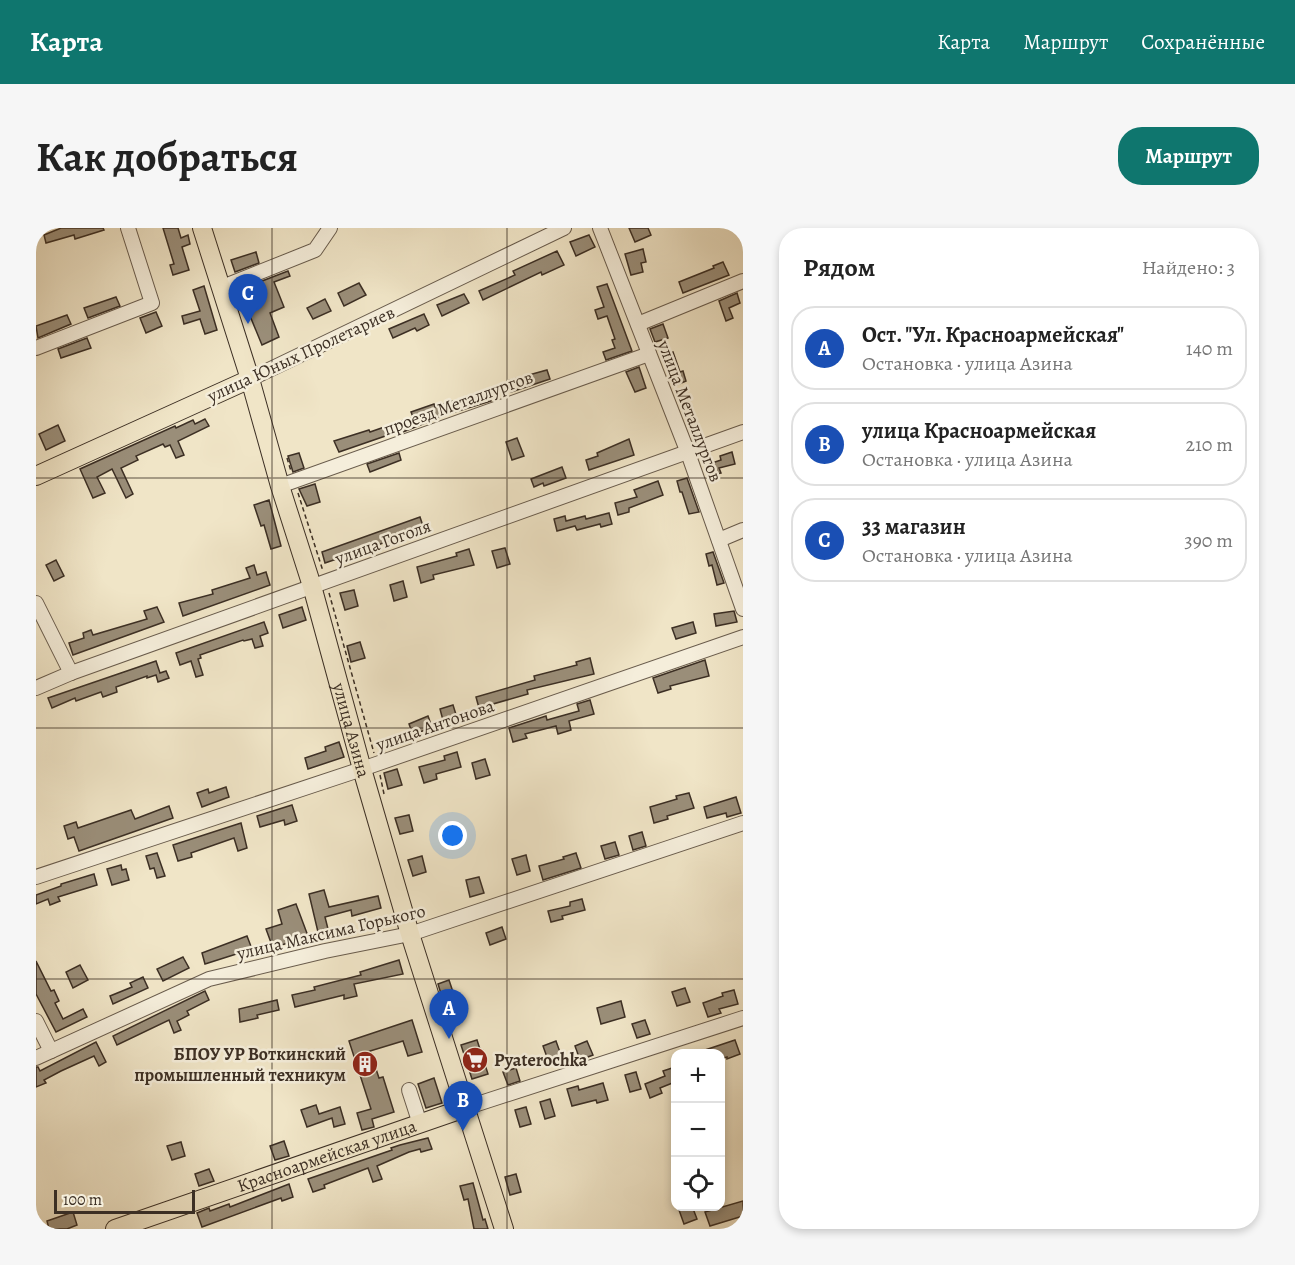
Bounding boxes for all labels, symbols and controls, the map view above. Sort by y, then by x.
text: Карта [30,23,103,61]
text: Карта [937,28,990,56]
text: Маршрут [1023,28,1108,56]
text: Сохранённые [1141,28,1265,56]
button: Маршрут [1118,127,1259,185]
text: Как добраться [36,128,298,185]
text: Рядом [803,250,875,285]
text: Найдено: 3 [1142,254,1235,281]
pin: C [228,274,268,324]
street label: улица Юных Пролетариев [203,300,399,408]
text: Ост. "Ул. Красноармейская" [862,320,1124,350]
text: A [818,335,831,362]
text: 140 m [1186,335,1233,362]
street label: улица Металлургов [652,336,728,485]
text: Остановка · улица Азина [862,350,1073,377]
street label: проезд Металлургов [380,365,536,441]
text: улица Красноармейская [862,416,1096,446]
text: B [818,431,831,458]
text: 210 m [1185,431,1233,458]
text: Остановка · улица Азина [862,446,1073,473]
text: 33 магазин [862,512,966,542]
street label: улица Гоголя [331,514,434,571]
text: C [818,527,831,554]
text: 390 m [1184,527,1233,554]
text: Остановка · улица Азина [862,542,1073,569]
street label: улица Азина [327,679,376,781]
street label: улица Антонова [372,693,498,757]
your location [438,821,467,850]
street label: улица Максима Горького [233,899,428,966]
pin: A [430,990,468,1039]
place label: БПОУ УР Воткинский промышленный техникум [134,1042,346,1087]
supermarket icon: Pyaterochka [460,1045,490,1075]
place label: Pyaterochka [494,1048,588,1072]
building icon: БПОУ УР Воткинский промышленный техникум [350,1049,380,1079]
map controls [671,1049,725,1211]
button: + [671,1049,725,1103]
pin: B [444,1082,482,1131]
button: − [671,1103,725,1157]
street label: Красноармейская улица [234,1113,420,1198]
button: locate [671,1157,725,1211]
scale bar [54,1187,195,1214]
text: 100 m [63,1189,102,1211]

